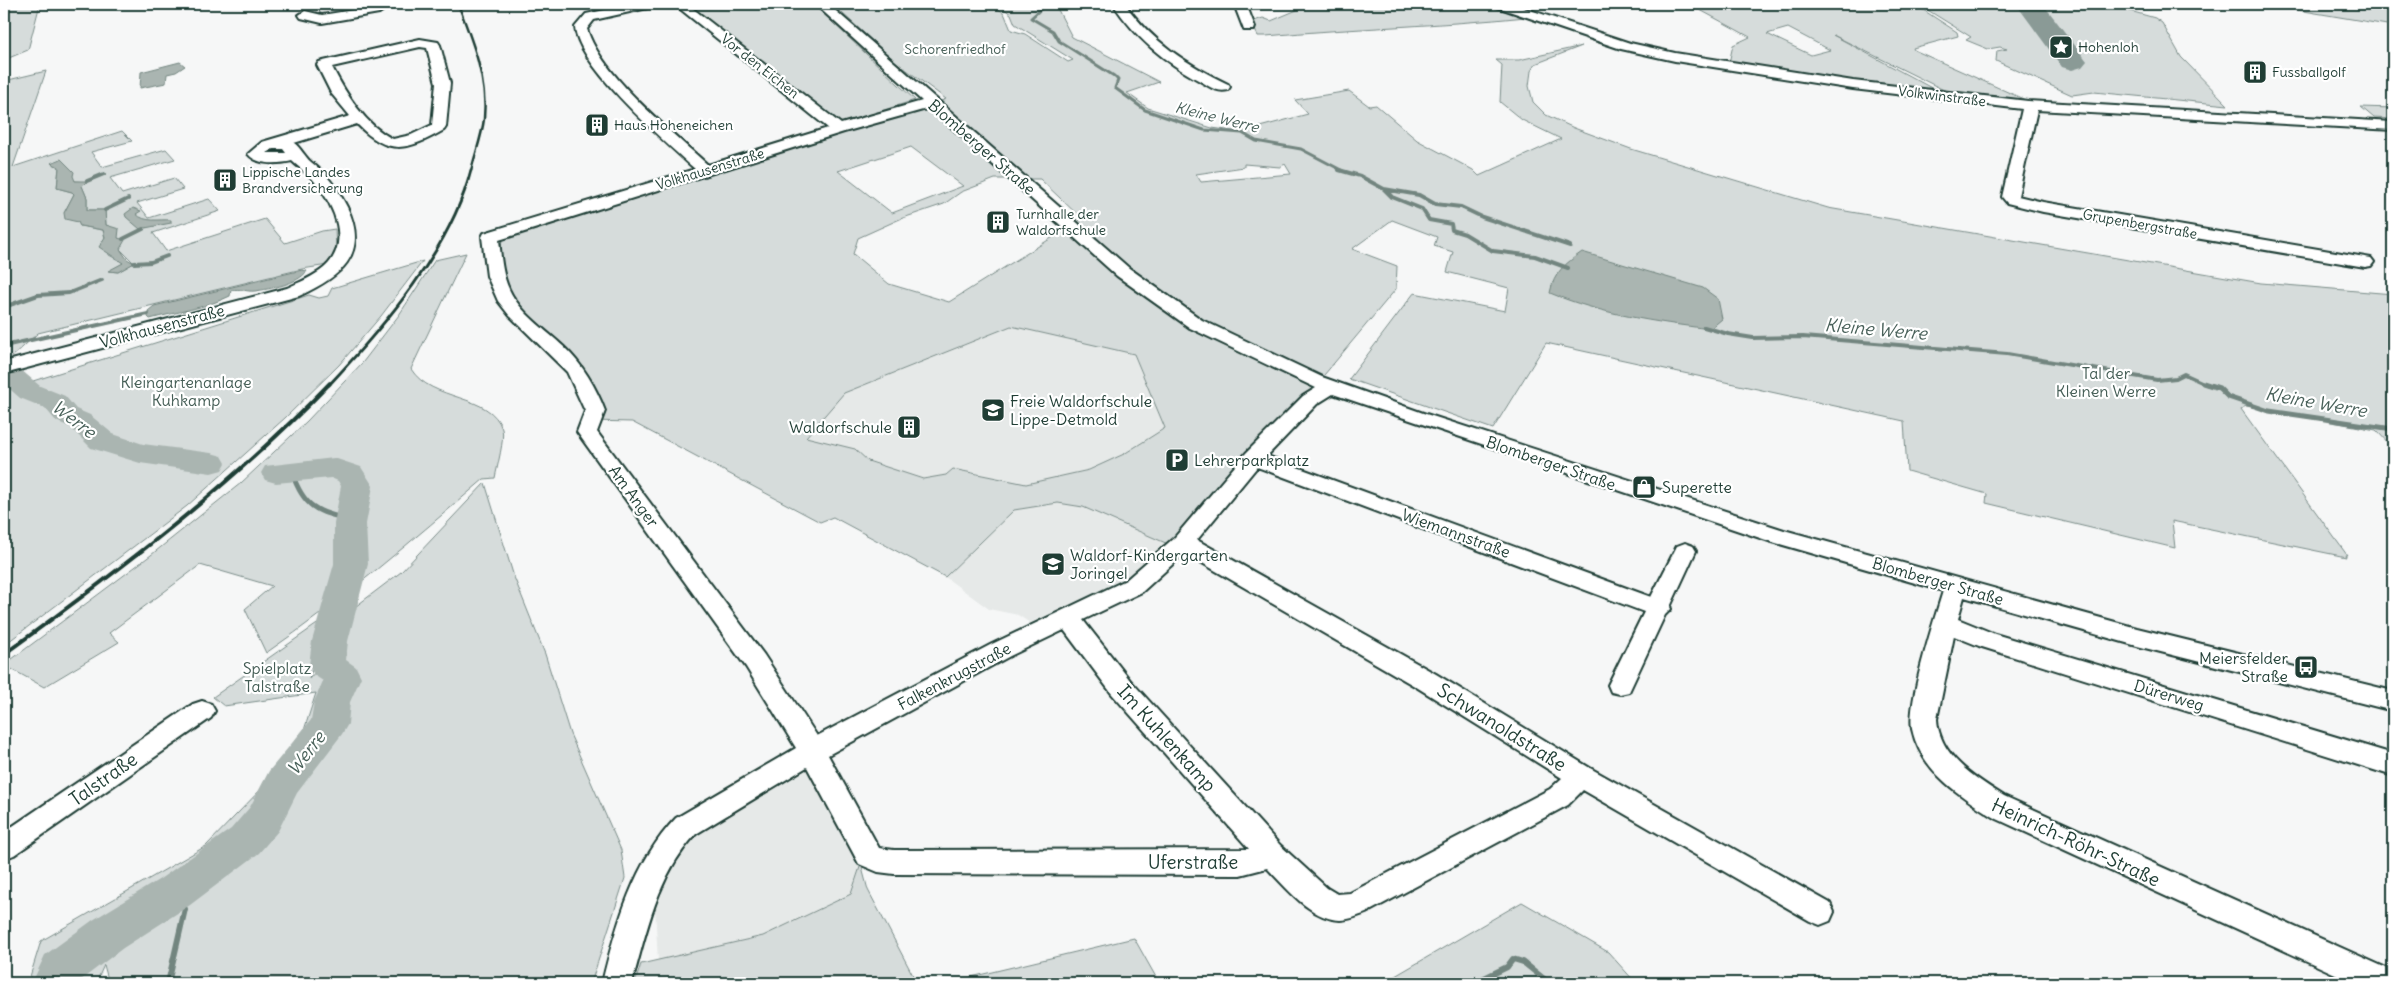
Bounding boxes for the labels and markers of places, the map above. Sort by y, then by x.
place icon: Hohenloh [2048,34,2074,60]
place label: Hohenloh [2078,38,2139,56]
building icon: Fussballgolf [2242,59,2268,85]
place label: Fussballgolf [2272,63,2346,81]
building icon: Haus Hoheneichen [584,112,610,138]
place label: Haus Hoheneichen [614,116,733,134]
place label: Lippische Landes Brandversicherung [242,163,363,197]
building icon: Lippische Landes Brandversicherung [212,167,238,193]
place label: Turnhalle der Waldorfschule [1016,205,1106,239]
building icon: Turnhalle der Waldorfschule [985,209,1011,235]
place label: Freie Waldorfschule Lippe-Detmold [1010,391,1152,429]
school or university icon: Freie Waldorfschule Lippe-Detmold [980,397,1006,423]
building icon: Waldorfschule [896,414,922,440]
place label: Waldorfschule [789,417,892,437]
parking icon: Lehrerparkplatz [1164,447,1190,473]
place label: Lehrerparkplatz [1194,450,1309,470]
shop icon: Superette [1631,474,1657,500]
place label: Superette [1662,477,1732,497]
place label: Waldorf-Kindergarten Joringel [1070,545,1228,583]
school or university icon: Waldorf-Kindergarten Joringel [1040,551,1066,577]
place label: Meiersfelder Straße [2199,648,2288,686]
bus stop icon: Meiersfelder Straße [2293,654,2319,680]

